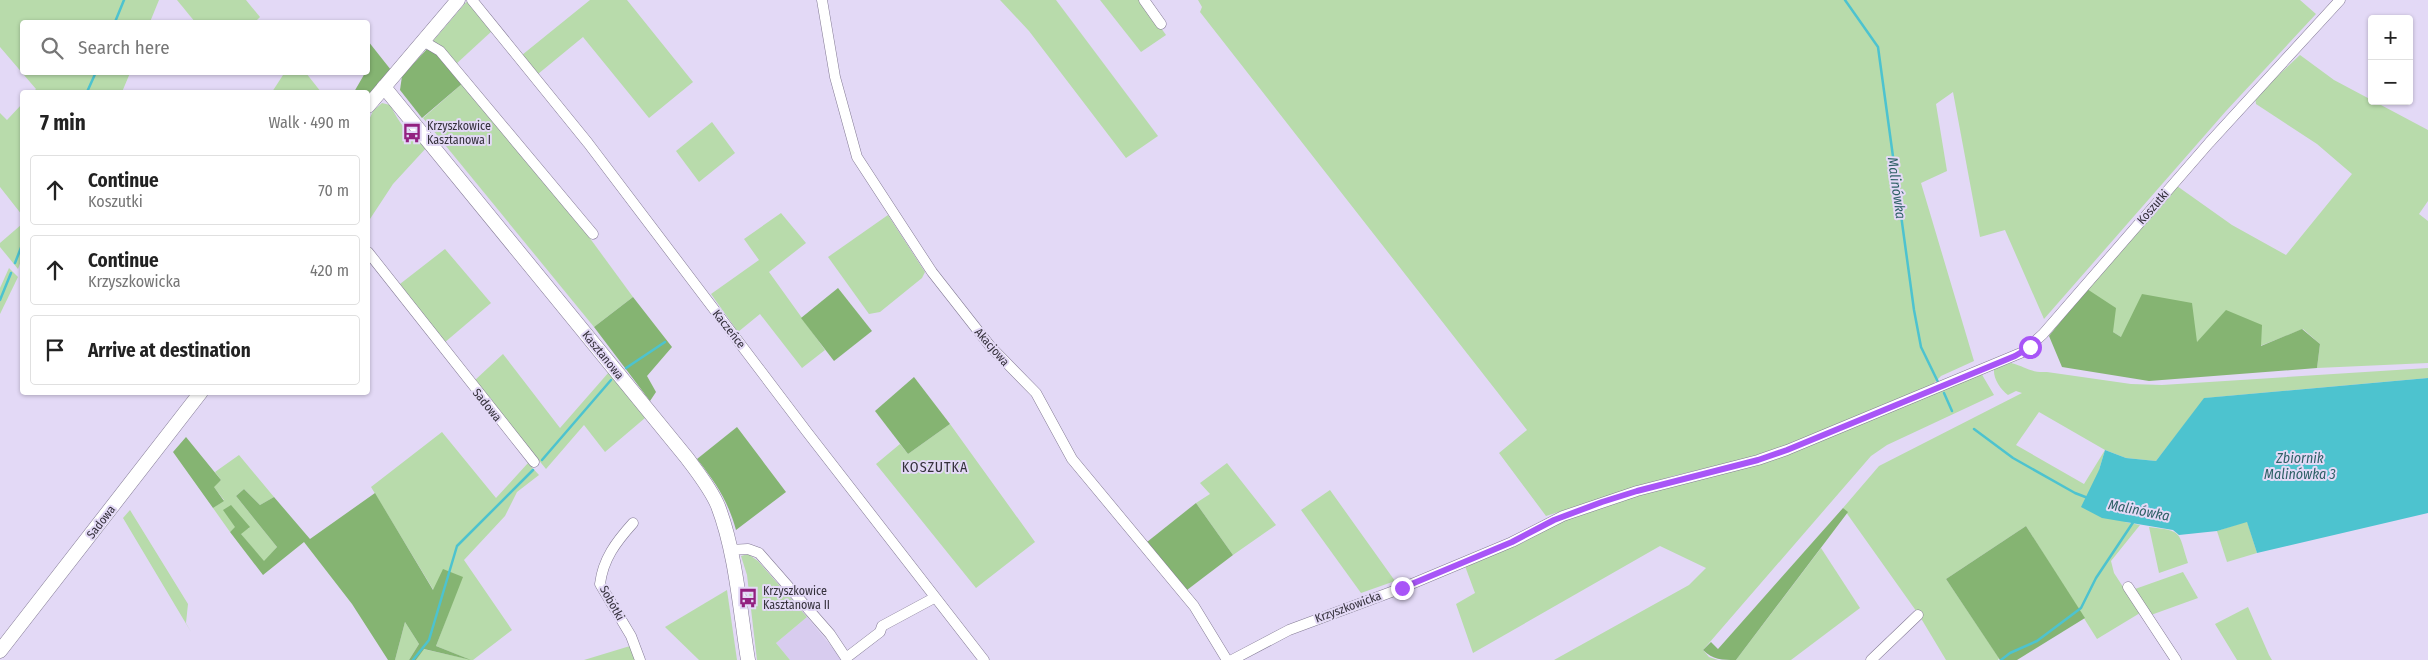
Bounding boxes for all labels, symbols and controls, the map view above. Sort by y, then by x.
map controls [2368,15,2413,105]
button: + [2368,15,2413,60]
search box [20,20,370,75]
icon: search [38,34,66,62]
text: Search here [78,36,170,59]
button: − [2368,60,2413,105]
text: 7 min [40,110,86,136]
text: Walk · 490 m [269,113,350,132]
place label: Krzyszkowice Kasztanowa I [427,119,491,147]
bus stop icon: Krzyszkowice Kasztanowa I [401,122,423,144]
water label: Malinówka [1884,156,1909,220]
text: Continue [88,169,159,192]
icon: ahead [41,176,69,204]
text: 70 m [318,181,349,200]
street label: Koszutki [2134,187,2172,227]
text: Koszutki [88,192,143,211]
text: Continue [88,249,159,272]
icon: ahead [41,256,69,284]
text: 420 m [310,261,349,280]
text: Krzyszkowicka [88,272,181,291]
street label: Kaczeńce [710,307,748,351]
street label: Akacjowa [972,325,1012,369]
street label: Kasztanowa [579,328,627,382]
icon: arrive [41,336,69,364]
route start [2019,336,2042,359]
text: Arrive at destination [88,339,251,362]
street label: Sadowa [470,386,505,424]
water label: Zbiornik Malinówka 3 [2264,450,2336,483]
district label: KOSZUTKA [902,459,968,476]
water label: Malinówka [2107,496,2171,525]
street label: Sadowa [84,503,118,541]
route end [1391,577,1414,600]
street label: Sobótki [597,583,627,623]
place label: Krzyszkowice Kasztanowa II [763,584,830,612]
bus stop icon: Krzyszkowice Kasztanowa II [737,587,759,609]
street label: Krzyszkowicka [1313,589,1383,625]

